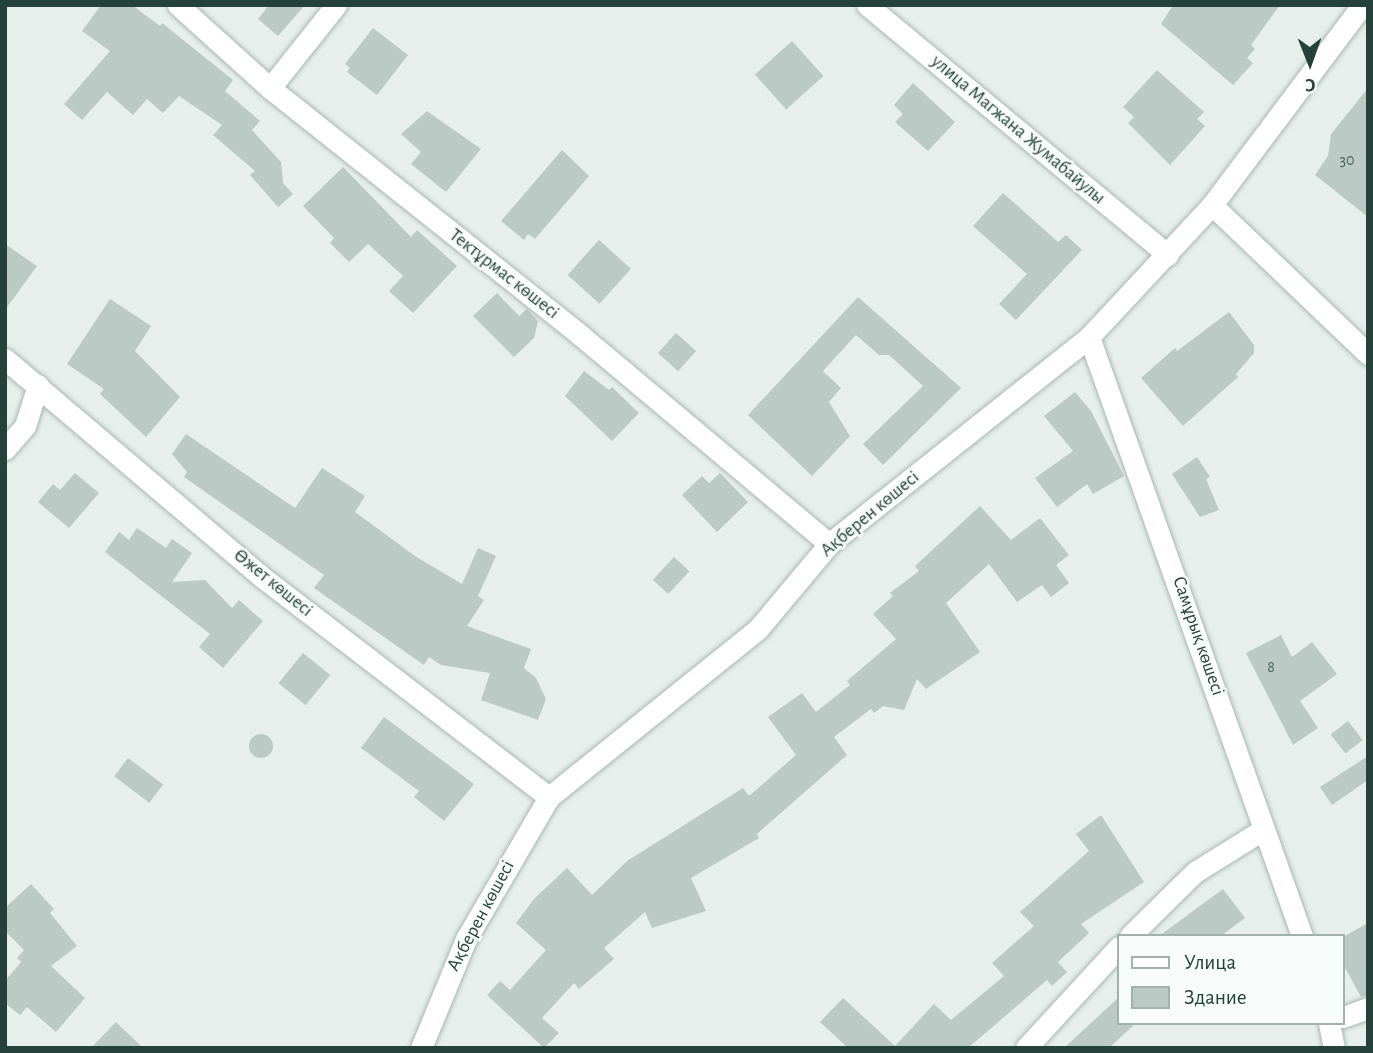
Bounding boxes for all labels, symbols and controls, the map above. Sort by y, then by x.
north arrow [1275,28,1345,98]
street label: улица Магжана Жумабайулы [926,50,1110,210]
text: С [1305,75,1316,94]
house number: 30 [1339,150,1355,170]
street label: Тектұрмас көшесі [444,224,564,324]
street label: Ақберен көшесі [816,466,924,562]
street label: Өжет көшесі [229,544,317,622]
street label: Самұрық көшесі [1167,573,1229,699]
house number: 8 [1267,657,1275,677]
street label: Ақберен көшесі [442,857,520,975]
legend [1118,934,1345,1025]
text: Улица [1184,952,1236,973]
text: Здание [1184,987,1247,1008]

